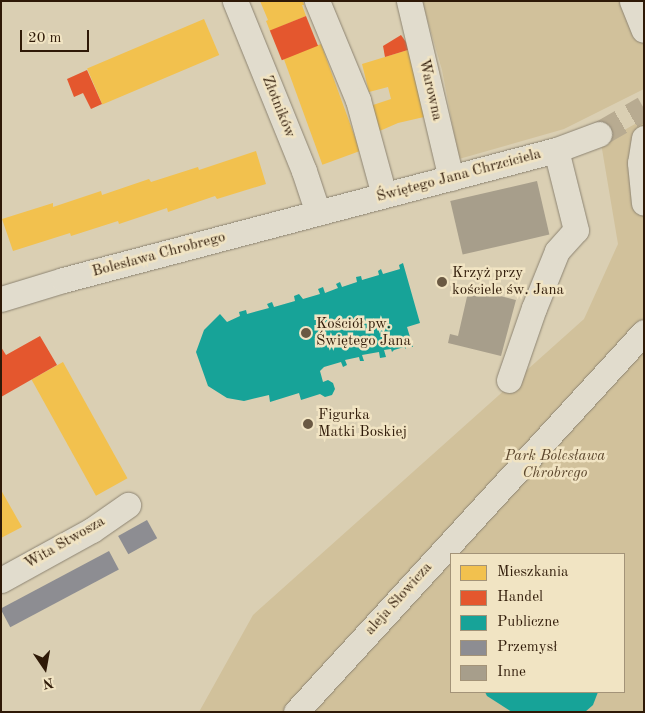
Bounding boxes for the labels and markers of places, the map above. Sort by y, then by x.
place label: Krzyż przy kościele św. Jana [452,264,564,299]
marker: Krzyż przy kościele św. Jana [436,276,448,288]
place label: Kościół pw. Świętego Jana [316,315,411,350]
marker: Kościół pw. Świętego Jana [300,327,312,339]
place label: Figurka Matki Boskiej [318,406,407,441]
marker: Figurka Matki Boskiej [302,418,314,430]

